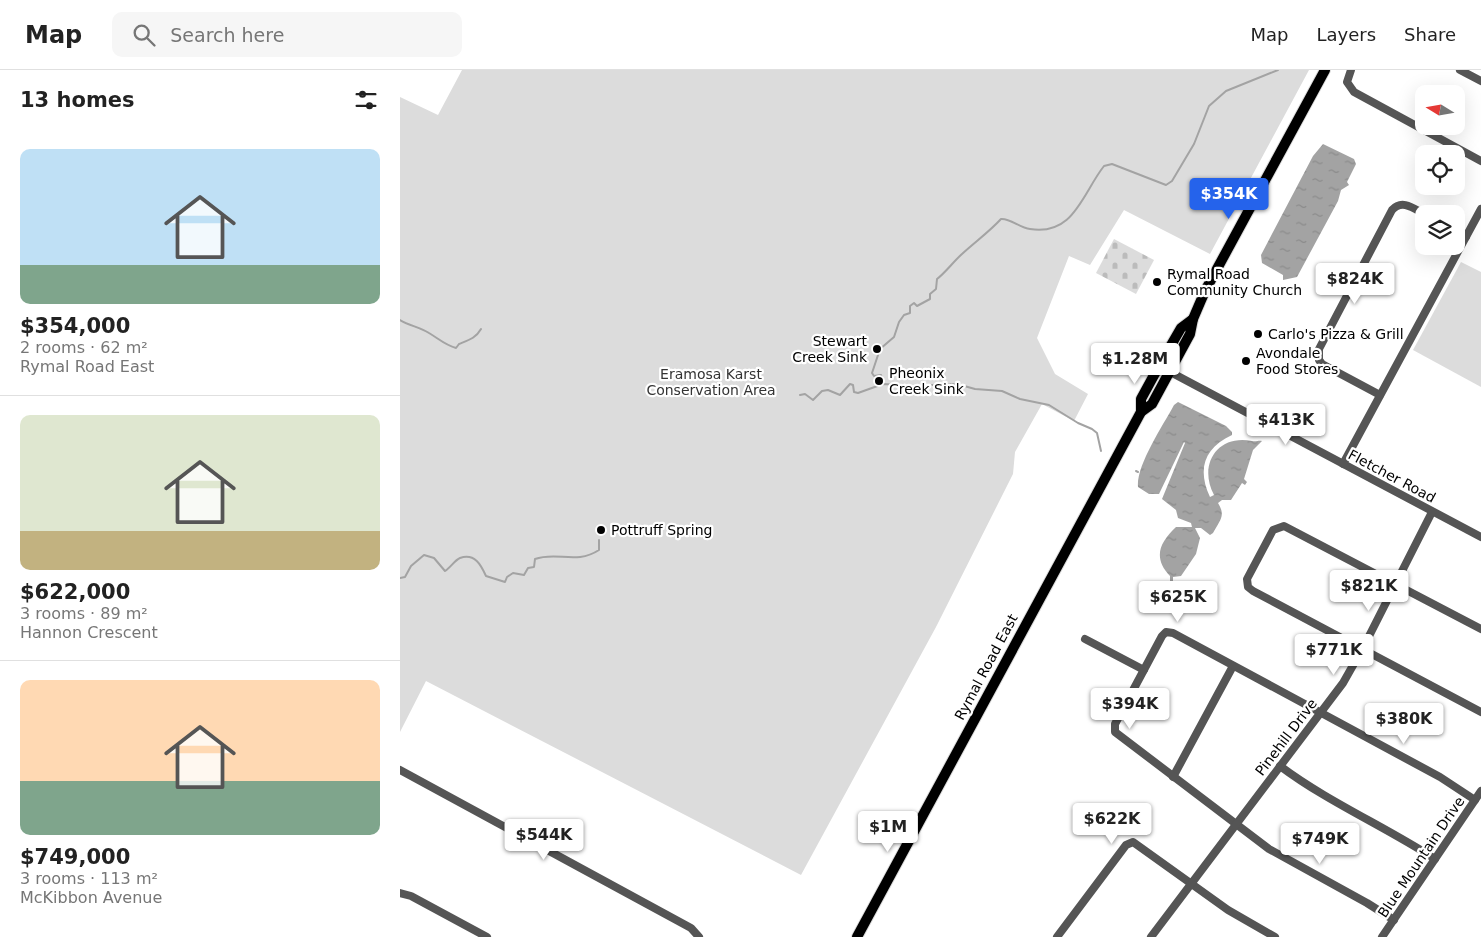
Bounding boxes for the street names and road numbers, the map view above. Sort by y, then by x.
street label: Fletcher Road [1346,446,1438,506]
street label: Rymal Road East [951,611,1021,723]
street label: Pinehill Drive [1252,696,1320,778]
street label: Blue Mountain Drive [1375,793,1467,921]

